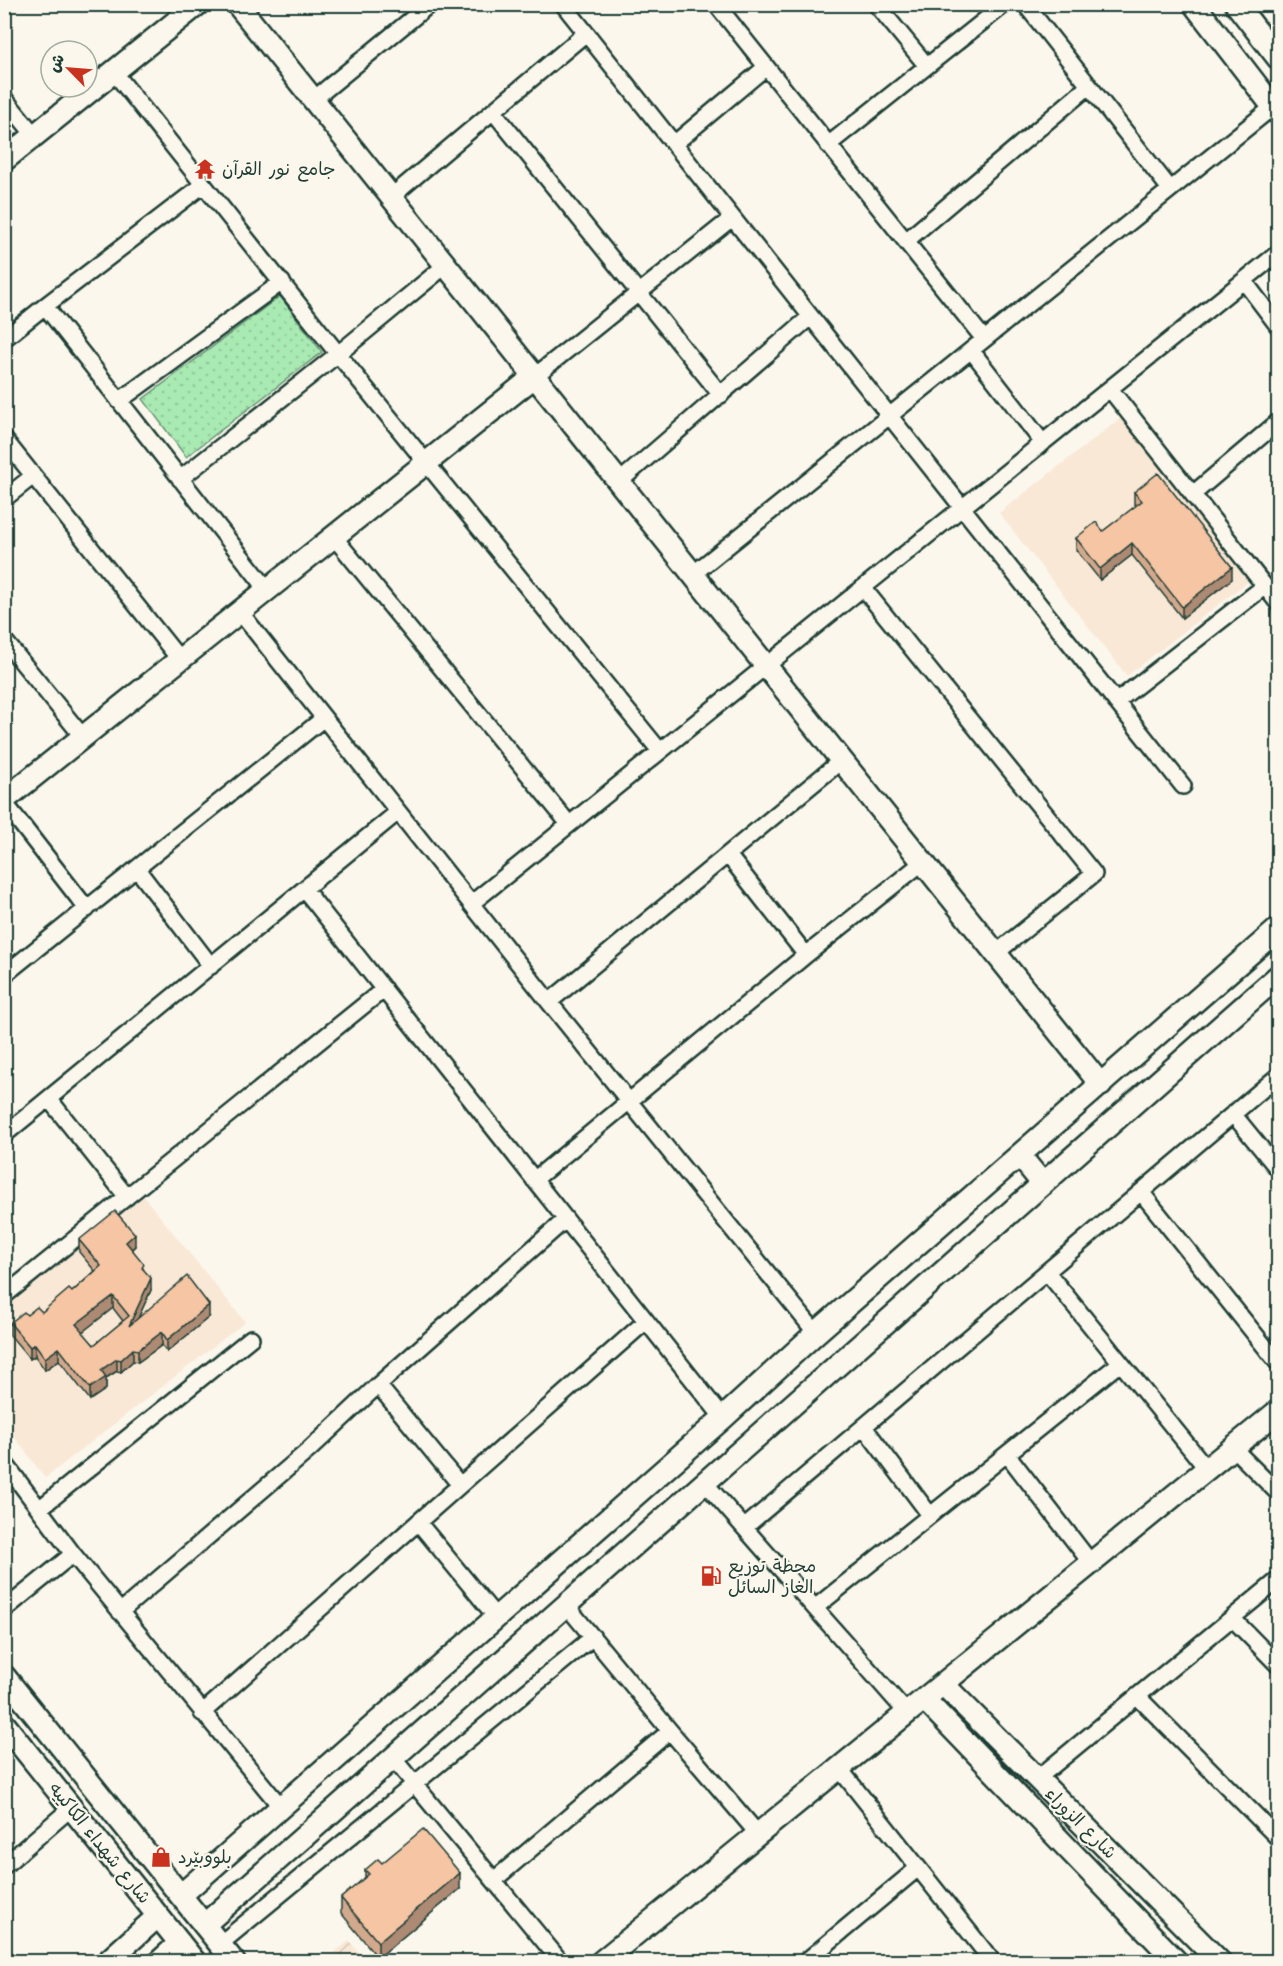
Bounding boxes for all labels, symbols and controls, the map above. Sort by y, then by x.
north arrow [39,39,99,99]
text: ش [42,50,72,77]
place label: جامع نور القرآن [222,156,336,185]
temple icon: جامع نور القرآن [193,157,217,181]
place label: محطة توزيع الغاز السائل [728,1553,816,1603]
fuel station icon: محطة توزيع الغاز السائل [699,1564,723,1588]
street label: شارع شهداء الكاكييه [40,1777,157,1911]
street label: شارع الزوراء [1037,1781,1123,1867]
place label: بلووبێرد [178,1844,232,1873]
shop icon: بلووبێرد [149,1845,173,1869]

